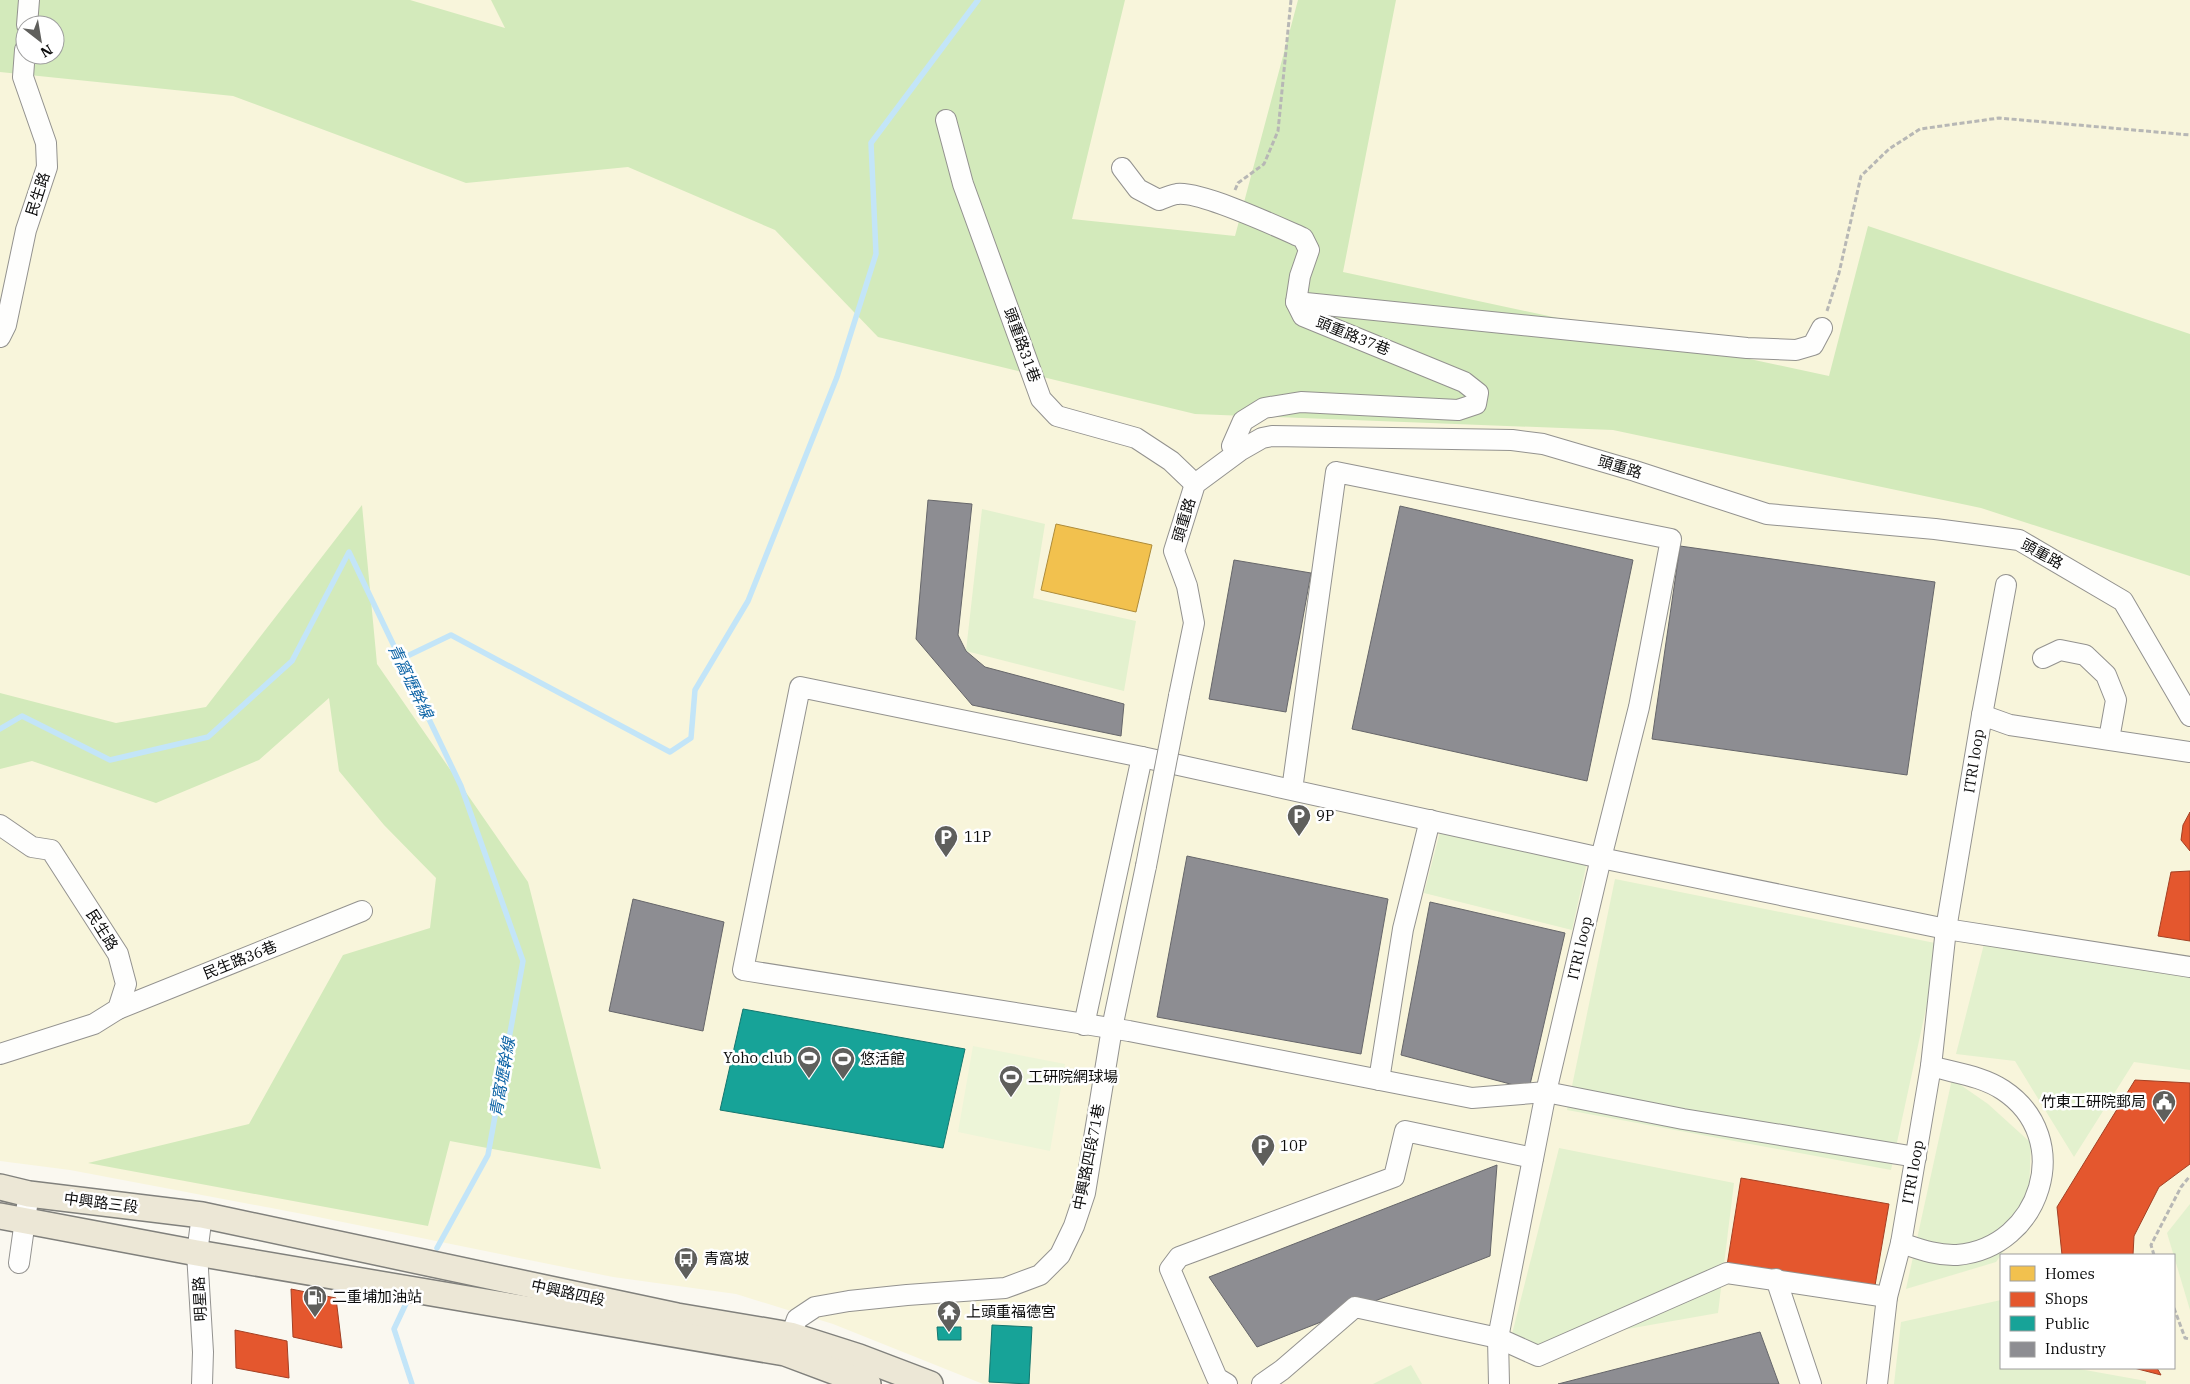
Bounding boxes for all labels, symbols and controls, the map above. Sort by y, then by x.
north arrow [15,15,65,65]
text: N [37,41,56,62]
street label: 民生路 [22,170,54,218]
street label: 頭重路31巷 [1000,305,1045,385]
street label: 頭重路37巷 [1313,312,1393,359]
street label: 頭重路 [1596,451,1644,482]
street label: 頭重路 [1168,496,1199,544]
street label: 頭重路 [2018,534,2067,573]
water label: 青窩壢幹線 [384,641,438,723]
street label: ITRI loop [1959,728,1988,794]
parking icon: 9P [1286,803,1312,837]
place label: 9P [1316,806,1334,825]
parking icon: 11P [933,824,959,858]
place label: 11P [964,827,991,846]
street label: 民生路 [82,906,122,954]
street label: ITRI loop [1563,914,1596,981]
street label: 民生路36巷 [200,936,280,983]
water label: 青窩壢幹線 [485,1034,519,1118]
sports icon: Yoho club [796,1045,822,1079]
sports icon: 悠活館 [830,1046,856,1080]
place label: Yoho club [723,1048,792,1067]
place label: 悠活館 [860,1049,905,1068]
sports icon: 工研院網球場 [998,1064,1024,1098]
place label: 工研院網球場 [1028,1067,1118,1086]
public building icon: 竹東工研院郵局 [2151,1089,2177,1123]
place label: 竹東工研院郵局 [2041,1092,2146,1111]
street label: 中興路四段71巷 [1069,1102,1108,1212]
parking icon: 10P [1250,1133,1276,1167]
place label: 10P [1280,1136,1307,1155]
street label: ITRI loop [1898,1139,1927,1205]
street label: 中興路三段 [63,1189,139,1217]
bus stop icon: 青窩坡 [673,1246,699,1280]
place label: 青窩坡 [704,1249,749,1268]
legend [2000,1254,2175,1369]
text: Homes [2045,1264,2095,1283]
street label: 中興路四段 [529,1275,607,1310]
street label: 明星路 [189,1276,210,1322]
fuel station icon: 二重埔加油站 [302,1284,328,1318]
place label: 二重埔加油站 [332,1287,422,1306]
text: Shops [2045,1289,2088,1308]
temple icon: 上頭重福德宮 [936,1299,962,1333]
place label: 上頭重福德宮 [966,1302,1056,1321]
text: Public [2045,1314,2090,1333]
text: Industry [2045,1339,2106,1358]

